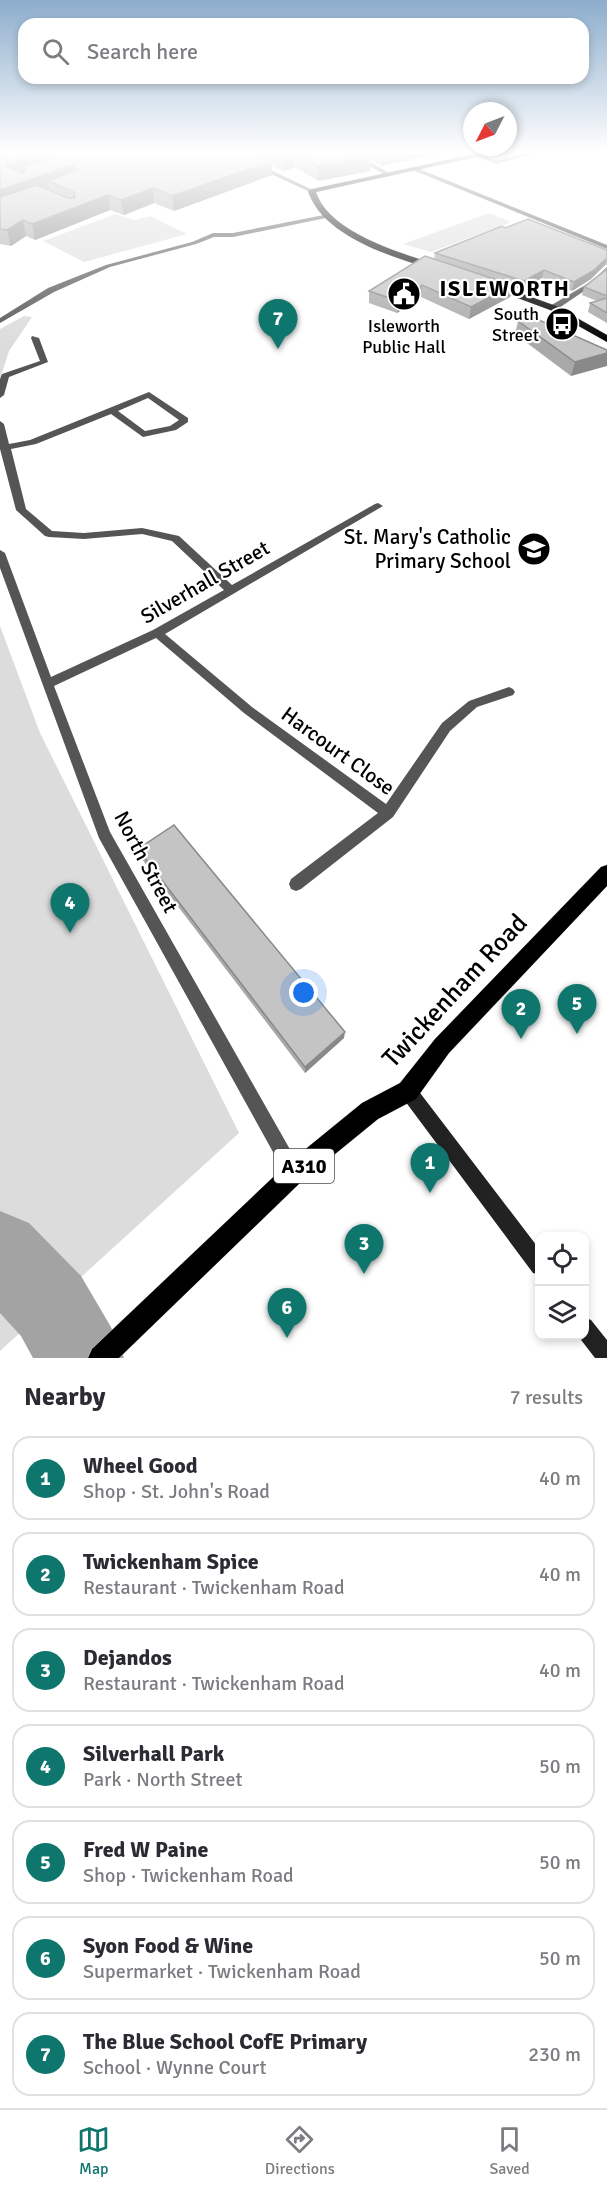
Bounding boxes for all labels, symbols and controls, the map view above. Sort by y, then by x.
search box [18,18,589,84]
icon: search [39,35,72,68]
text: Search here [87,38,198,65]
north arrow [463,102,517,156]
district label: ISLEWORTH [440,275,570,302]
public building icon: Isleworth Public Hall [386,276,422,312]
pin: 7 [258,300,298,349]
place label: South Street [492,303,539,346]
bus stop icon: South Street [544,306,580,342]
place label: Isleworth Public Hall [362,315,446,358]
place label: St. Mary's Catholic Primary School [344,524,511,574]
school or university icon: St. Mary's Catholic Primary School [516,531,552,567]
street label: Silverhall Street [136,535,274,629]
street label: Harcourt Close [276,701,400,801]
street label: North Street [108,807,184,917]
pin: 4 [50,884,90,933]
street label: Twickenham Road [376,907,534,1075]
your location [289,978,318,1007]
pin: 5 [558,984,596,1034]
pin: 2 [502,990,540,1039]
pin: 1 [410,1144,450,1193]
road number: A310 [274,1149,334,1183]
pin: 3 [344,1224,384,1274]
map controls [535,1232,589,1340]
button: locate [535,1232,589,1286]
button: layers [535,1286,589,1340]
pin: 6 [268,1288,306,1338]
text: Nearby [24,1381,105,1413]
text: 7 results [510,1385,583,1410]
text: Wheel Good [83,1452,198,1479]
text: 1 [40,1466,51,1491]
text: 40 m [539,1466,581,1491]
text: Shop · St. John's Road [83,1479,270,1504]
text: Twickenham Spice [83,1548,259,1575]
text: 2 [40,1562,51,1587]
text: 40 m [539,1562,581,1587]
text: Restaurant · Twickenham Road [83,1575,345,1600]
text: Dejandos [83,1644,172,1671]
text: 3 [40,1658,51,1683]
text: 40 m [539,1658,581,1683]
text: Restaurant · Twickenham Road [83,1671,345,1696]
text: Silverhall Park [83,1740,224,1767]
text: 4 [40,1754,51,1779]
text: 50 m [539,1754,581,1779]
text: Park · North Street [83,1767,243,1792]
text: Fred W Paine [83,1836,208,1863]
text: 5 [40,1850,51,1875]
text: 50 m [539,1850,581,1875]
text: Shop · Twickenham Road [83,1863,294,1888]
text: Syon Food & Wine [83,1932,253,1959]
text: 6 [40,1946,51,1971]
text: 50 m [539,1946,581,1971]
text: Supermarket · Twickenham Road [83,1959,361,1984]
text: The Blue School CofE Primary [83,2028,367,2055]
text: 7 [40,2042,51,2067]
text: 230 m [528,2042,581,2067]
text: School · Wynne Court [83,2055,267,2080]
tab: Map [77,2123,110,2179]
tab: Directions [265,2123,335,2179]
tab: Saved [489,2123,530,2179]

